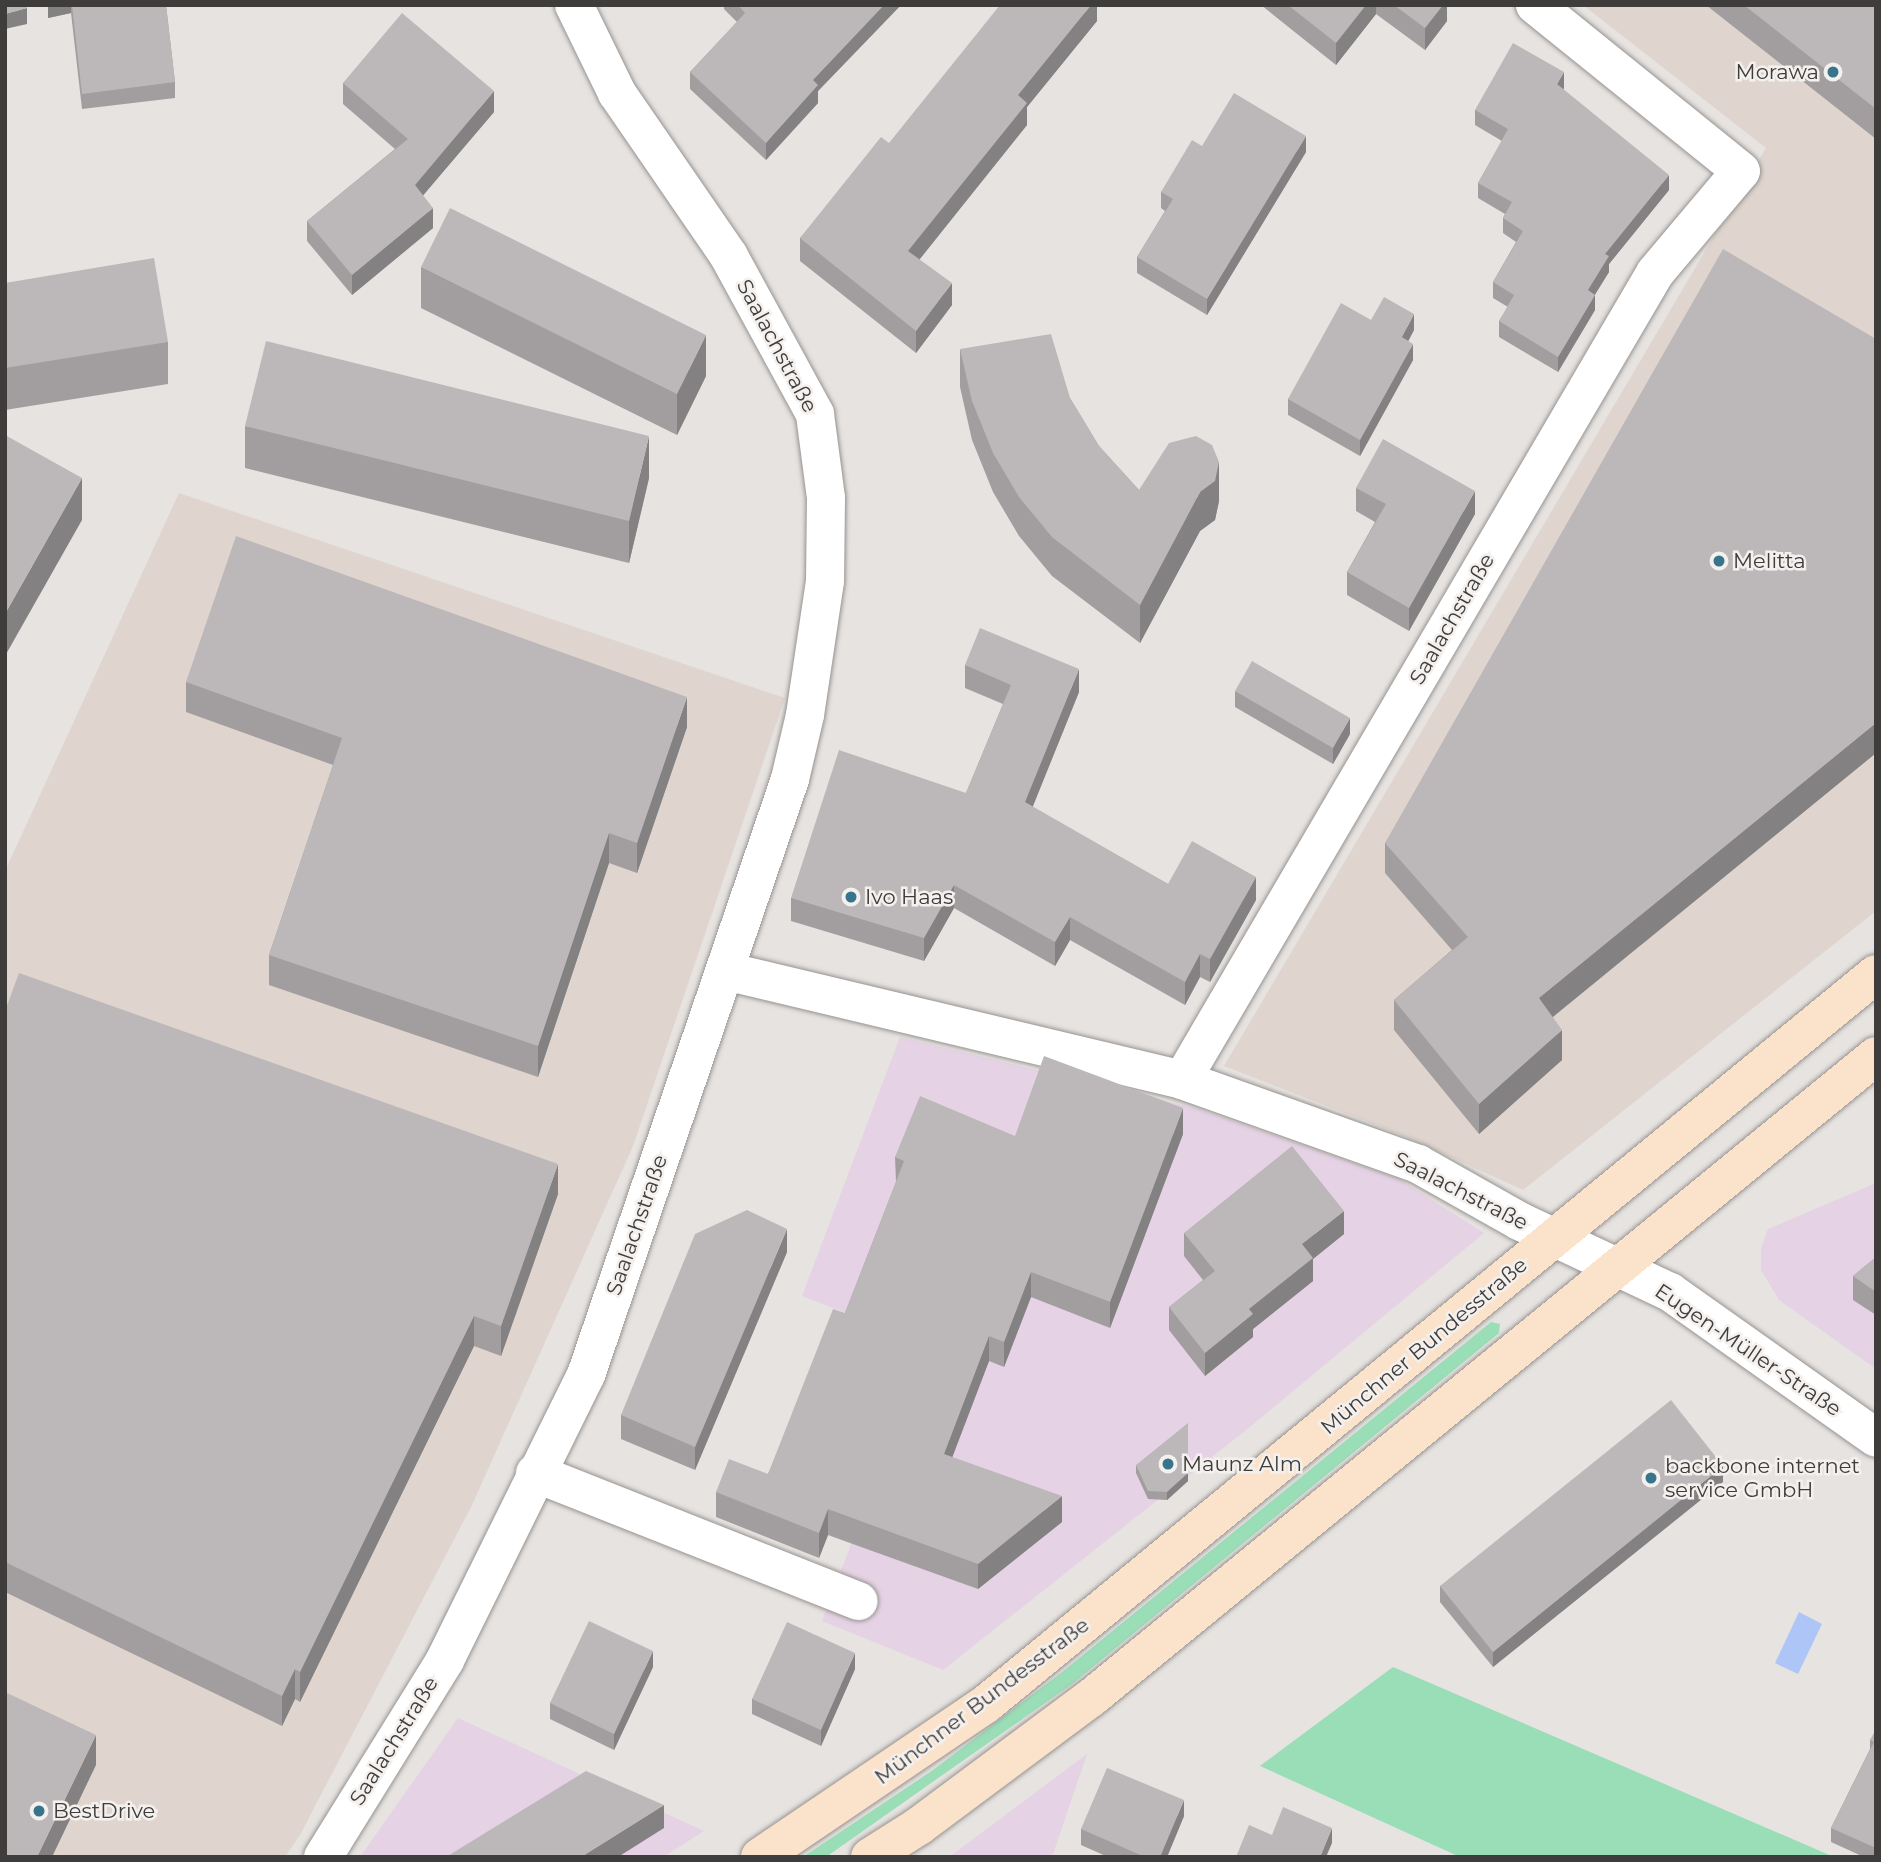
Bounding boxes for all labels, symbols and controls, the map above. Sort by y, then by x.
place label: Morawa [1736,59,1819,85]
marker: Morawa [1825,64,1841,80]
street label: Saalachstraße [731,275,823,417]
place label: Melitta [1733,548,1806,574]
street label: Saalachstraße [1404,549,1500,689]
marker: Melitta [1711,553,1727,569]
place label: Ivo Haas [865,884,953,910]
marker: Ivo Haas [843,889,859,905]
street label: Saalachstraße [1390,1146,1532,1236]
street label: Saalachstraße [601,1151,673,1299]
street label: Münchner Bundesstraße [1316,1252,1532,1440]
street label: Eugen-Müller-Straße [1650,1278,1846,1422]
place label: Maunz Alm [1182,1451,1302,1477]
place label: backbone internet service GmbH [1665,1453,1860,1503]
marker: Maunz Alm [1160,1456,1176,1472]
marker: backbone internet service GmbH [1643,1470,1659,1486]
street label: Münchner Bundesstraße [870,1612,1094,1790]
street label: Saalachstraße [344,1672,444,1810]
place label: BestDrive [53,1798,155,1824]
marker: BestDrive [31,1803,47,1819]

